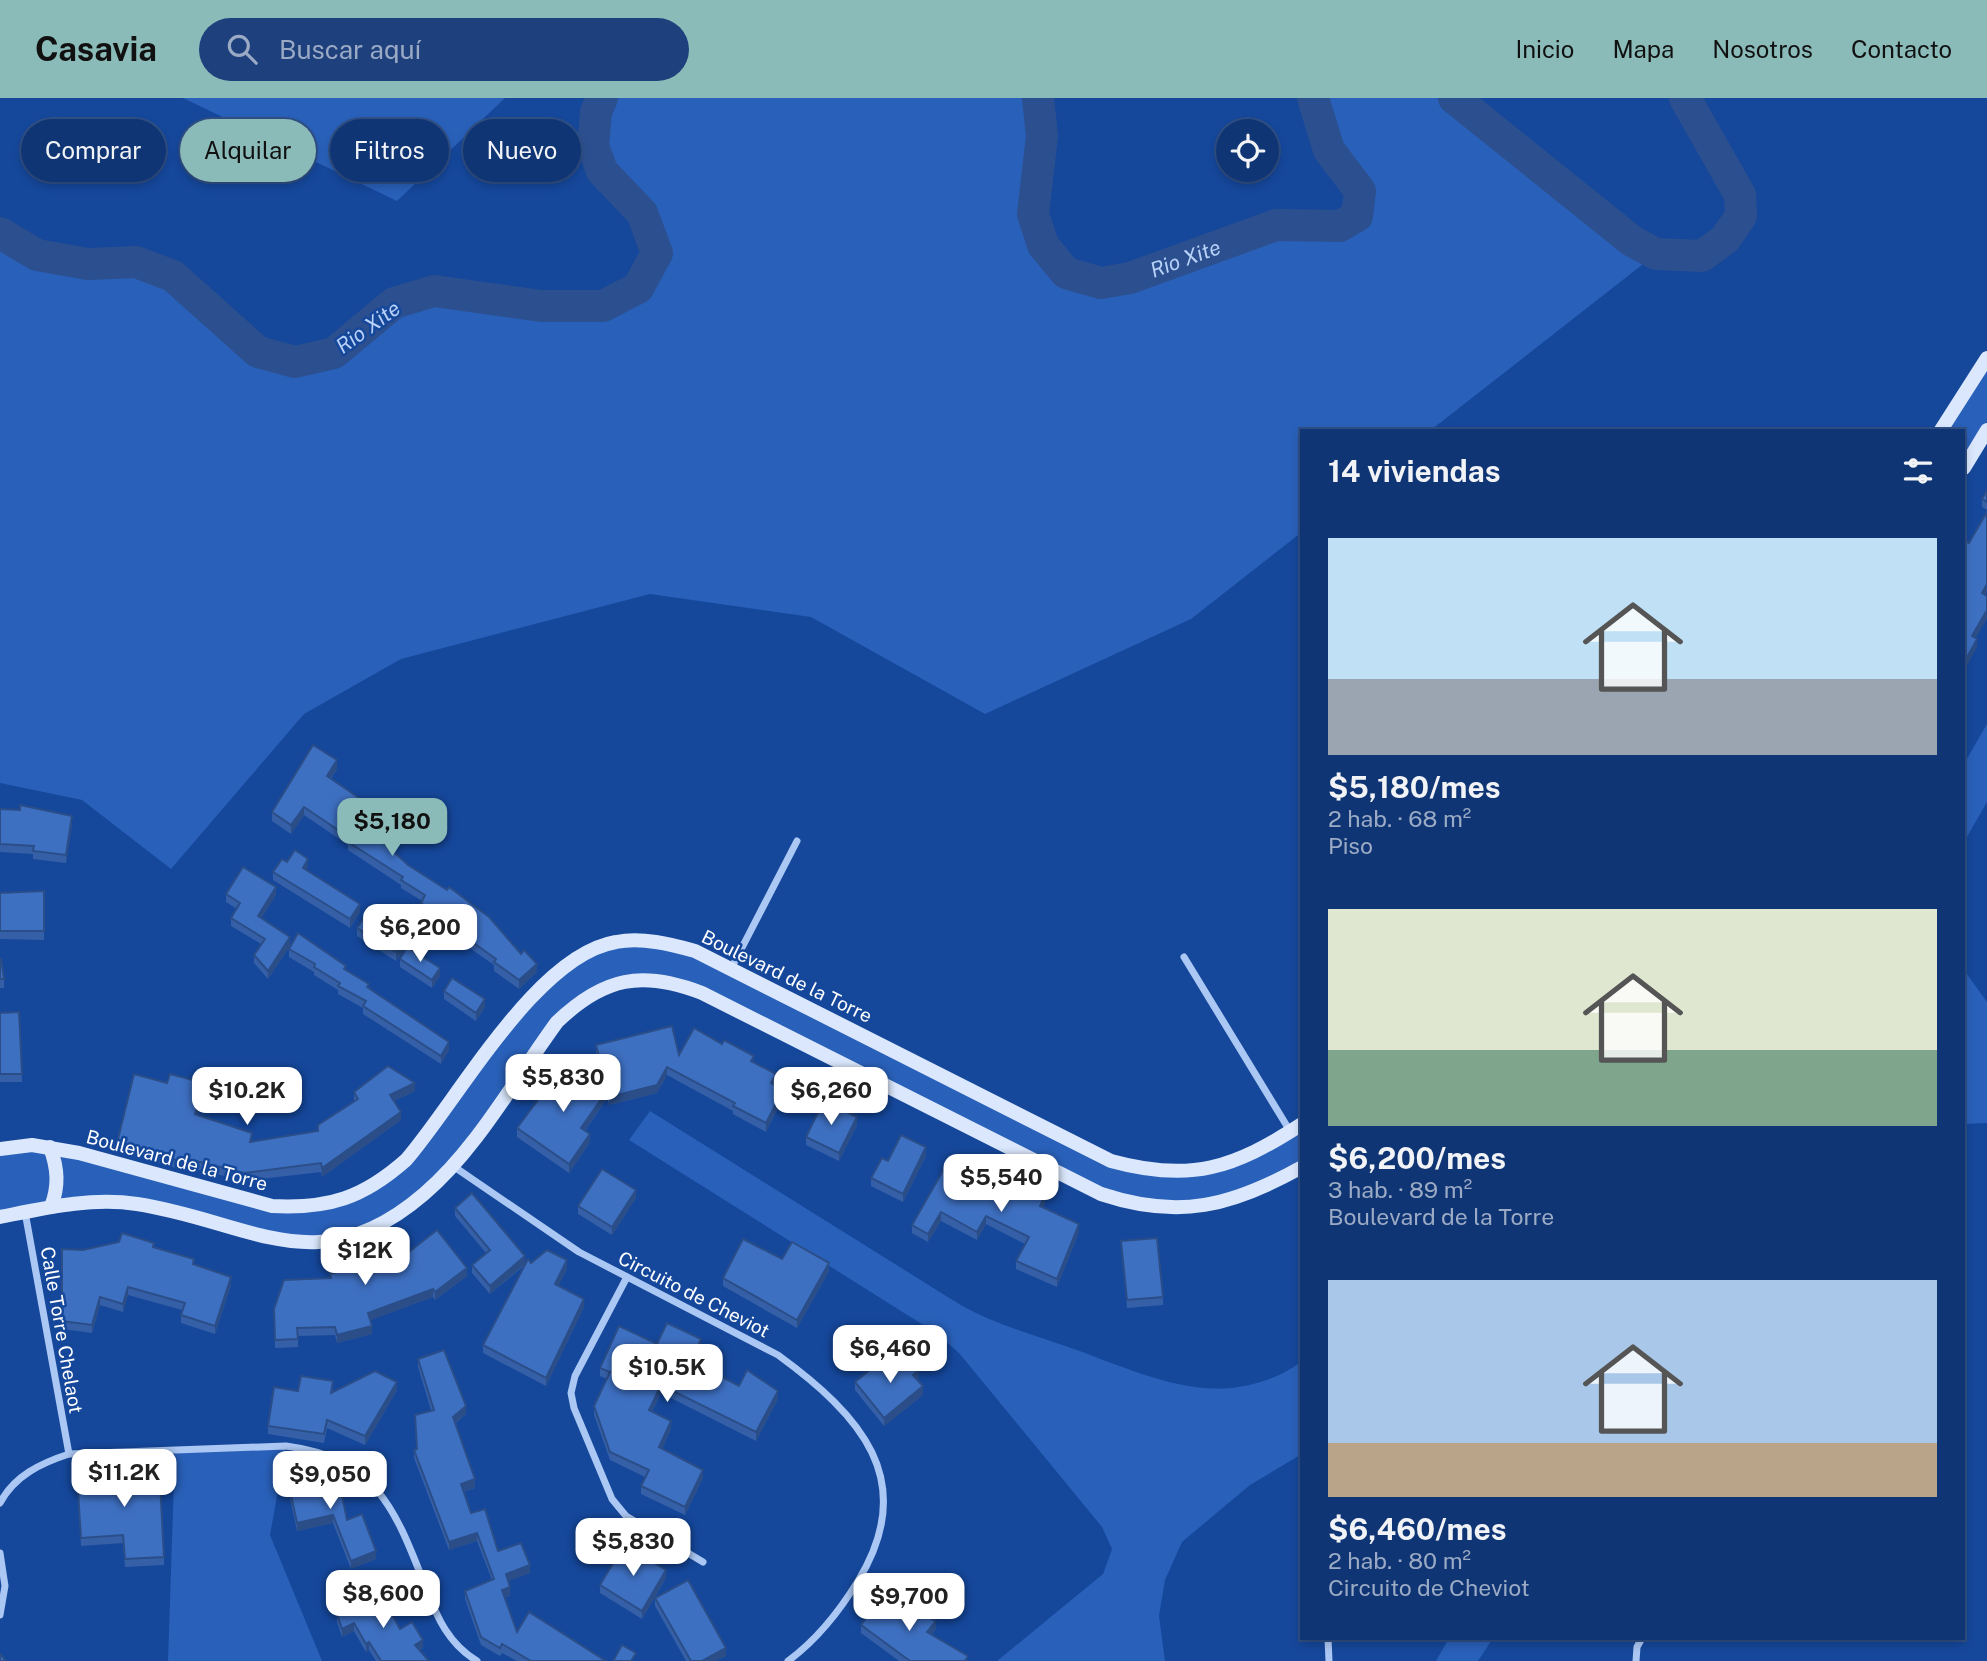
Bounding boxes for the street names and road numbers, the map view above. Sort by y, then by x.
street label: Boulevard de la Torre [698,925,876,1027]
street label: Boulevard de la Torre [84,1125,270,1195]
street label: Calle Torre Chelaot [37,1245,87,1415]
street label: Circuito de Cheviot [615,1246,773,1342]

